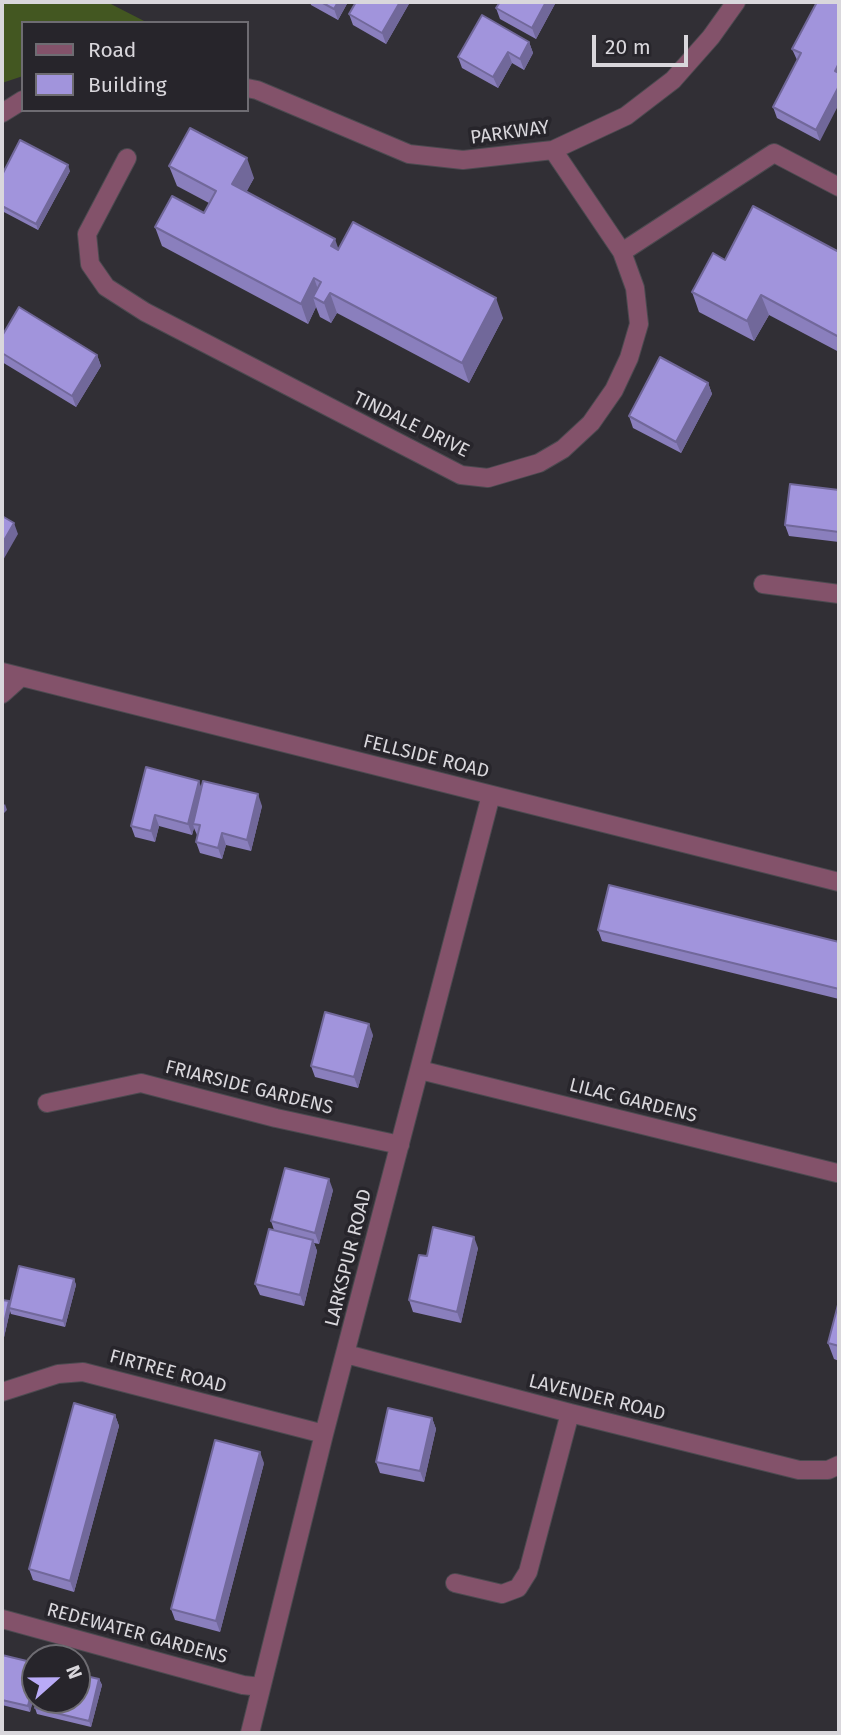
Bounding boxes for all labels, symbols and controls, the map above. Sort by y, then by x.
legend [21,21,248,112]
scale bar [596,21,692,65]
text: 20 m [605,34,651,60]
text: Road [88,37,136,63]
text: Building [88,72,167,98]
street label: PARKWAY [469,116,551,150]
street label: TINDALE DRIVE [349,387,473,463]
street label: FELLSIDE ROAD [361,730,491,784]
street label: FRIARSIDE GARDENS [163,1056,335,1120]
street label: LILAC GARDENS [567,1074,699,1128]
street label: LARKSPUR ROAD [321,1187,377,1329]
street label: FIRTREE ROAD [107,1345,229,1399]
street label: LAVENDER ROAD [526,1370,668,1426]
street label: REDEWATER GARDENS [44,1599,230,1669]
north arrow [21,1644,91,1714]
text: N [61,1662,87,1682]

